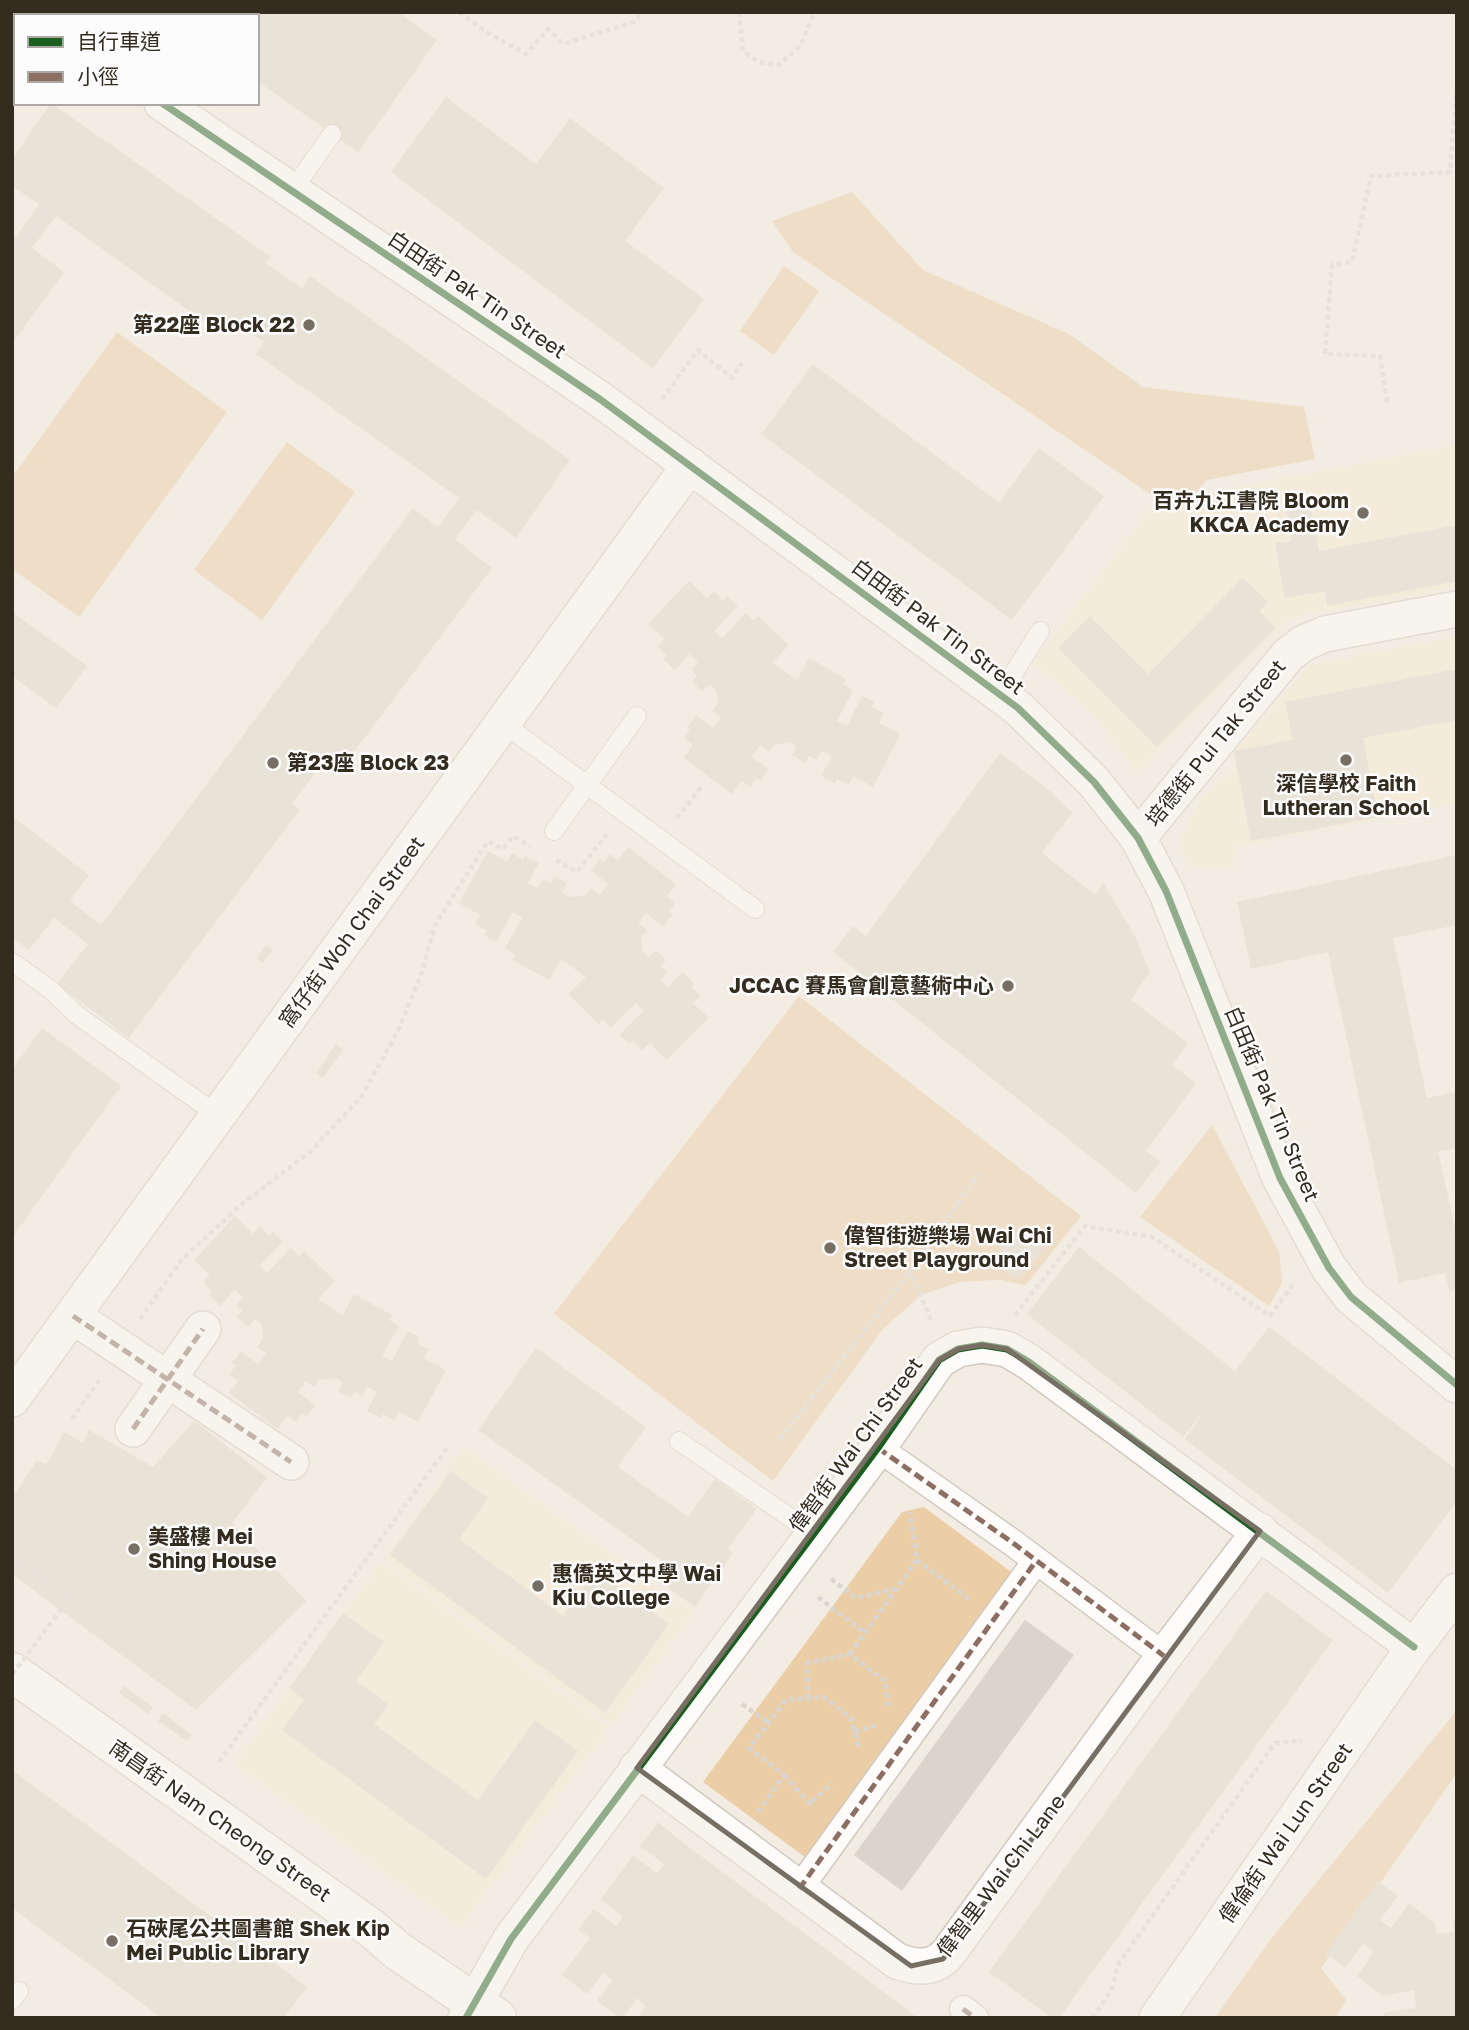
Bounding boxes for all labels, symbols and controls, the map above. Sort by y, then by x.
legend [14,14,259,105]
text: 自行車道 [77,28,161,54]
text: 小徑 [77,63,119,89]
street label: 白田街 Pak Tin Street [383,225,572,364]
place label: 第22座 Block 22 [133,311,295,337]
marker: 第22座 Block 22 [301,317,317,333]
place label: 百卉九江書院 Bloom KKCA Academy [1152,487,1349,537]
marker: 百卉九江書院 Bloom KKCA Academy [1355,505,1371,521]
street label: 白田街 Pak Tin Street [847,553,1030,700]
street label: 培德街 Pui Tak Street [1140,653,1291,831]
place label: 第23座 Block 23 [287,749,449,775]
marker: 深信學校 Faith Lutheran School [1338,752,1354,768]
marker: 第23座 Block 23 [265,755,281,771]
place label: 深信學校 Faith Lutheran School [1263,770,1429,820]
street label: 窩仔街 Woh Chai Street [273,831,429,1032]
place label: JCCAC 賽馬會創意藝術中心 [729,972,994,998]
marker: JCCAC 賽馬會創意藝術中心 [1000,978,1016,994]
street label: 白田街 Pak Tin Street [1220,1002,1326,1205]
place label: 偉智街遊樂場 Wai Chi Street Playground [844,1222,1052,1272]
marker: 偉智街遊樂場 Wai Chi Street Playground [822,1240,838,1256]
street label: 偉智街 Wai Chi Street [783,1352,928,1537]
place label: 美盛樓 Mei Shing House [148,1523,277,1573]
marker: 美盛樓 Mei Shing House [126,1541,142,1557]
place label: 惠僑英文中學 Wai Kiu College [552,1560,721,1610]
marker: 惠僑英文中學 Wai Kiu College [530,1578,546,1594]
street label: 南昌街 Nam Cheong Street [105,1733,337,1907]
street label: 偉倫街 Wai Lun Street [1213,1737,1357,1928]
street label: 偉智里 Wai Chi Lane [930,1789,1070,1962]
place label: 石硤尾公共圖書館 Shek Kip Mei Public Library [126,1915,390,1965]
marker: 石硤尾公共圖書館 Shek Kip Mei Public Library [104,1933,120,1949]

